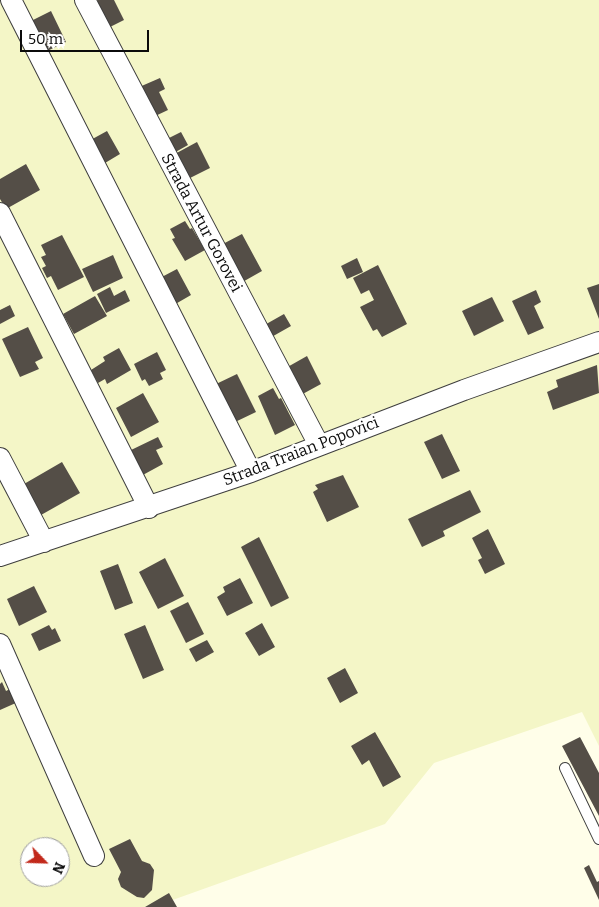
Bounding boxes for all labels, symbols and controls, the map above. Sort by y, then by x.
scale bar [22,20,151,52]
text: 50 m [28,30,63,48]
street label: Strada Artur Gorovei [156,151,246,295]
street label: Strada Traian Popovici [220,413,382,491]
north arrow [20,837,70,887]
text: N [48,860,68,876]

